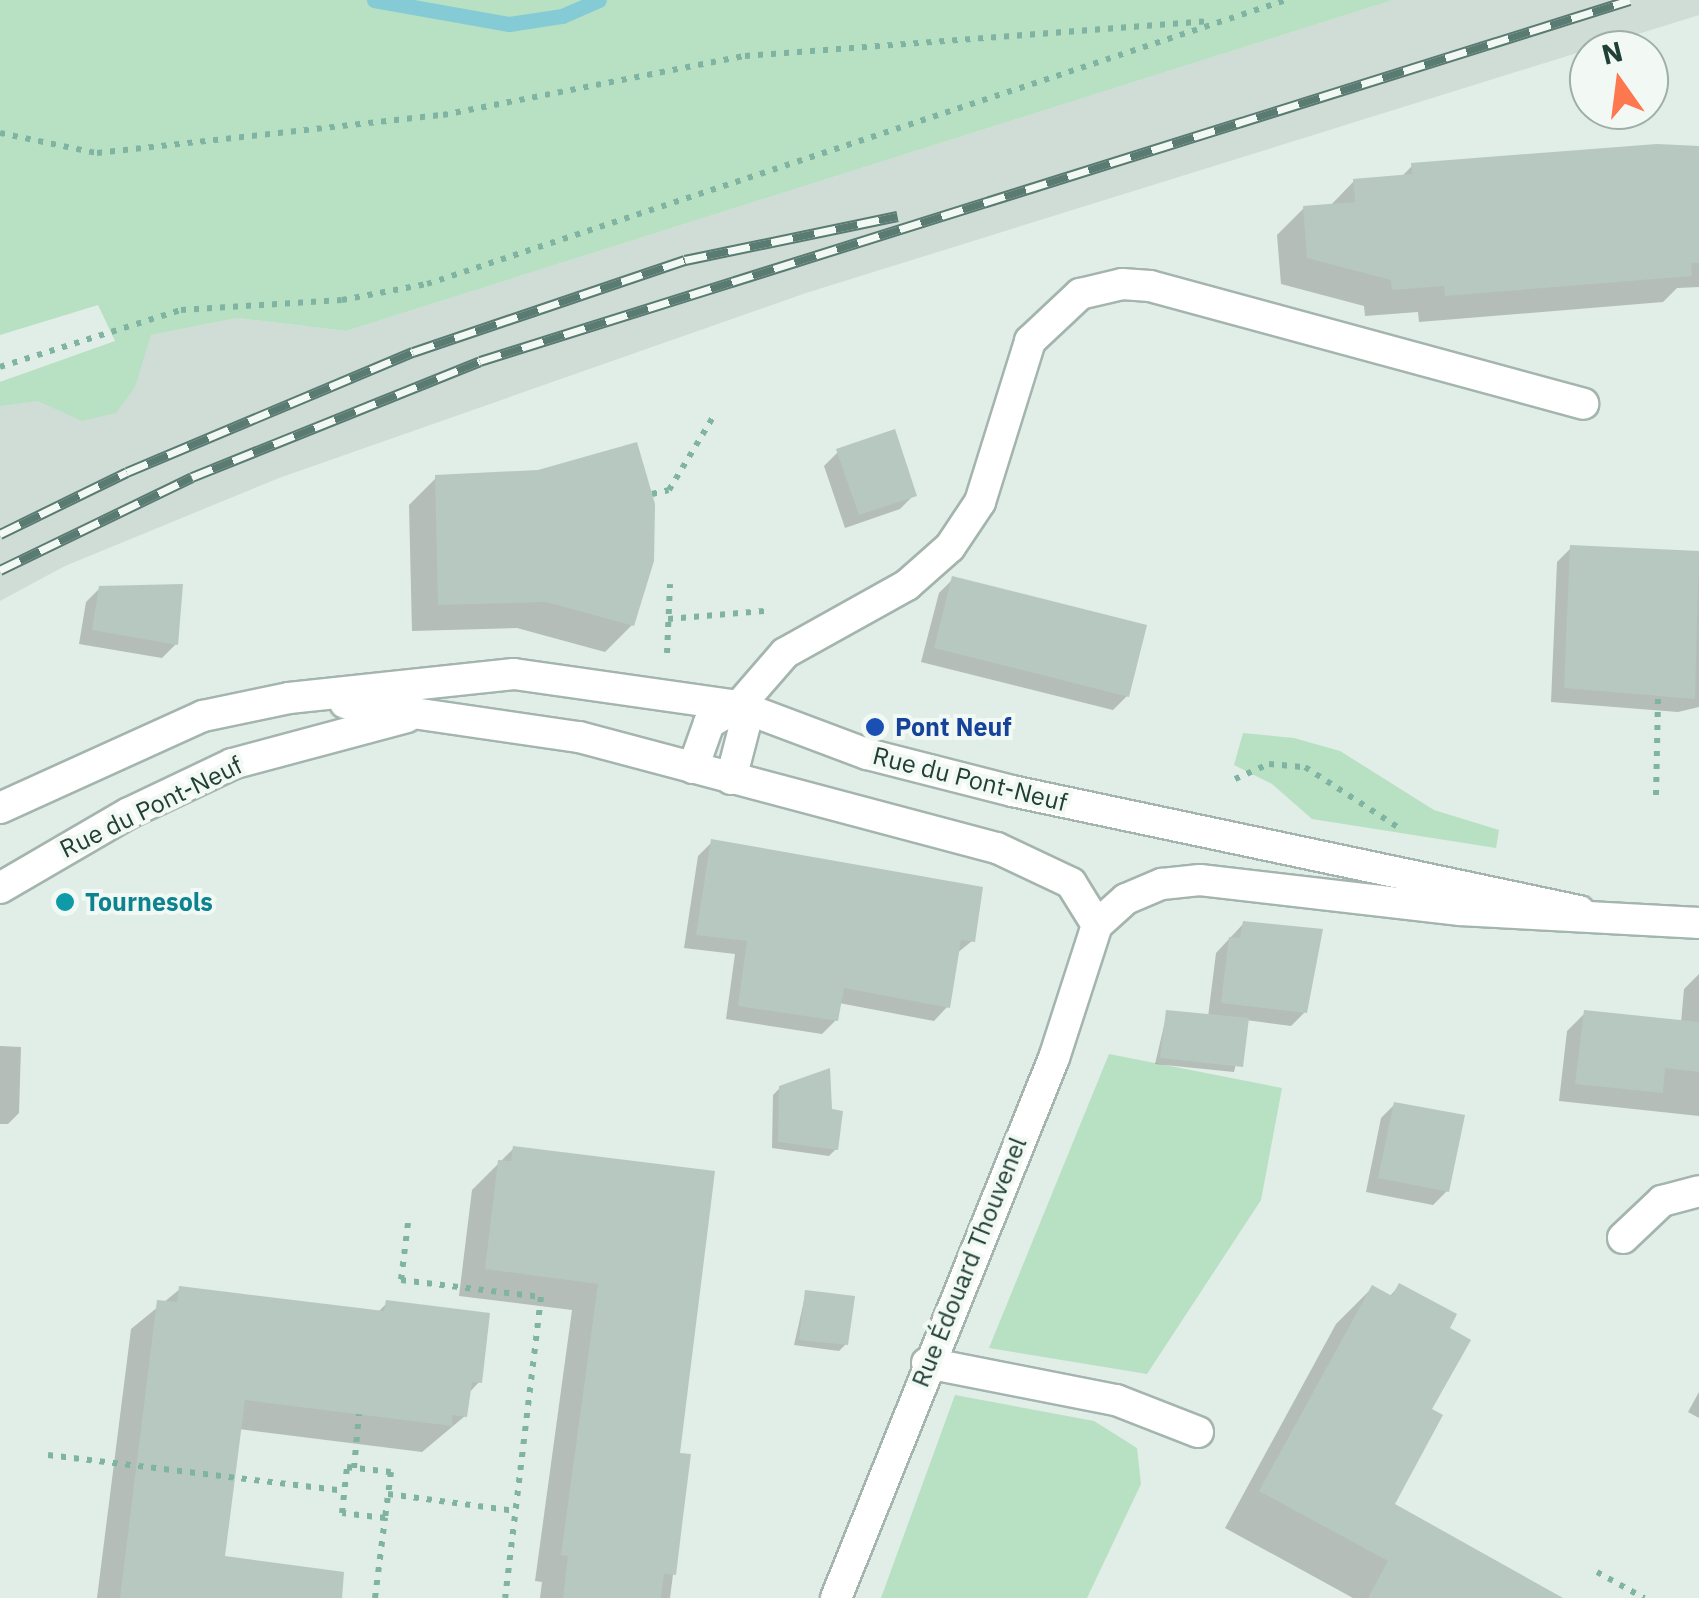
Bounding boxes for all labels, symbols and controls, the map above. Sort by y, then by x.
north arrow [1569,30,1669,130]
text: N [1598,32,1626,73]
place label: Pont Neuf [895,712,1011,742]
marker: Pont Neuf [864,716,886,738]
street label: Rue du Pont-Neuf [870,740,1070,818]
street label: Rue du Pont-Neuf [55,750,247,864]
place label: Tournesols [85,887,213,917]
marker: Tournesols [54,891,76,913]
street label: Rue Édouard Thouvenel [905,1133,1033,1391]

